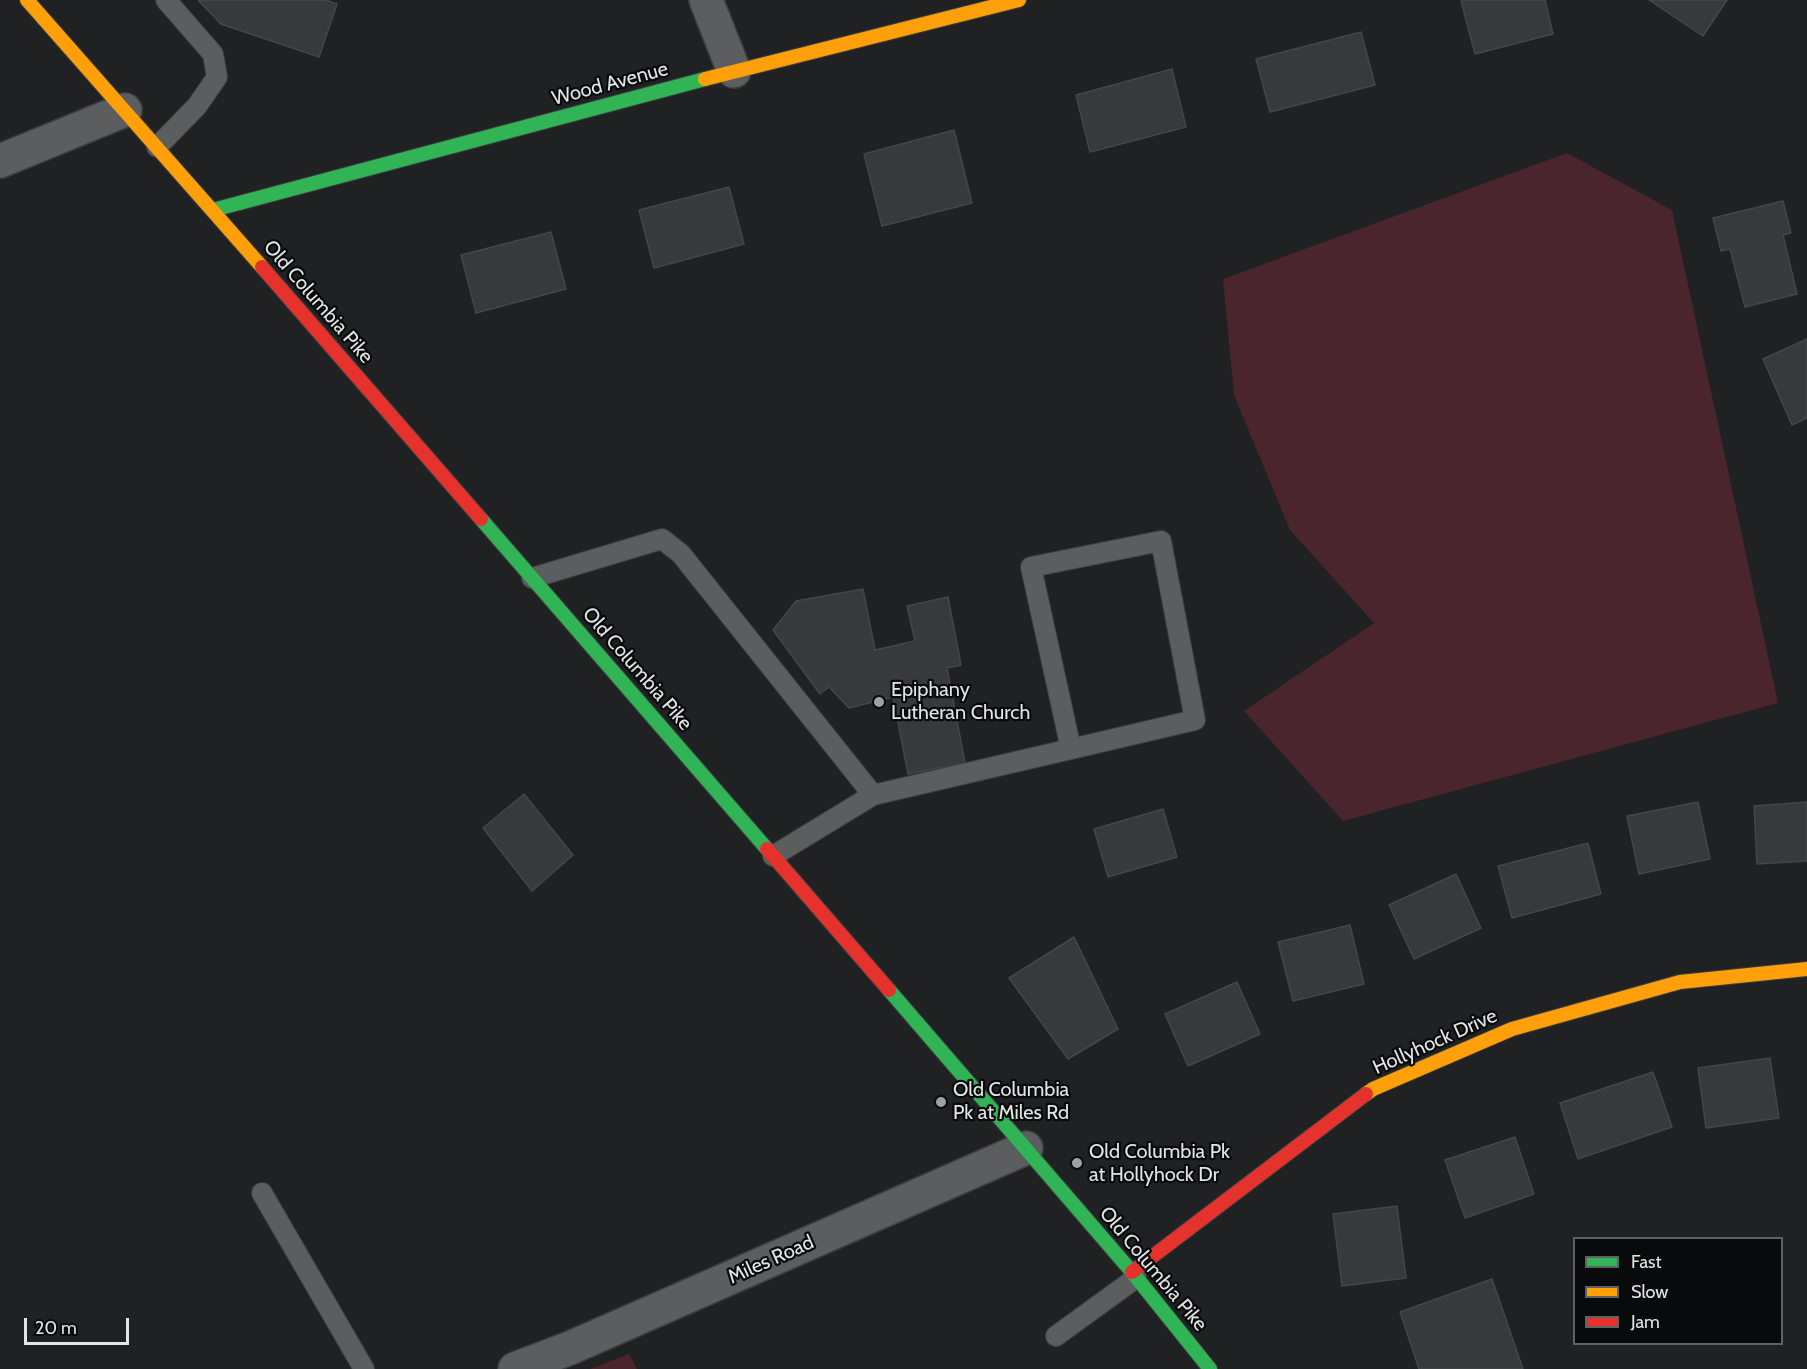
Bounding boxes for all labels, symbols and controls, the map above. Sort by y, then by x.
street label: Wood Avenue [549,57,671,111]
street label: Old Columbia Pike [258,236,378,368]
street label: Old Columbia Pike [577,603,697,735]
place label: Epiphany Lutheran Church [891,678,1030,725]
marker: Epiphany Lutheran Church [872,695,886,709]
street label: Hollyhock Drive [1369,1004,1501,1080]
place label: Old Columbia Pk at Miles Rd [953,1078,1069,1125]
marker: Old Columbia Pk at Miles Rd [934,1095,948,1109]
place label: Old Columbia Pk at Hollyhock Dr [1089,1140,1230,1187]
marker: Old Columbia Pk at Hollyhock Dr [1070,1156,1084,1170]
street label: Old Columbia Pike [1094,1202,1212,1336]
street label: Miles Road [724,1230,818,1290]
legend [1573,1237,1783,1345]
text: Fast [1631,1251,1662,1273]
text: Slow [1631,1281,1668,1303]
scale bar [27,1306,132,1344]
text: Jam [1631,1311,1660,1333]
text: 20 m [35,1317,77,1339]

